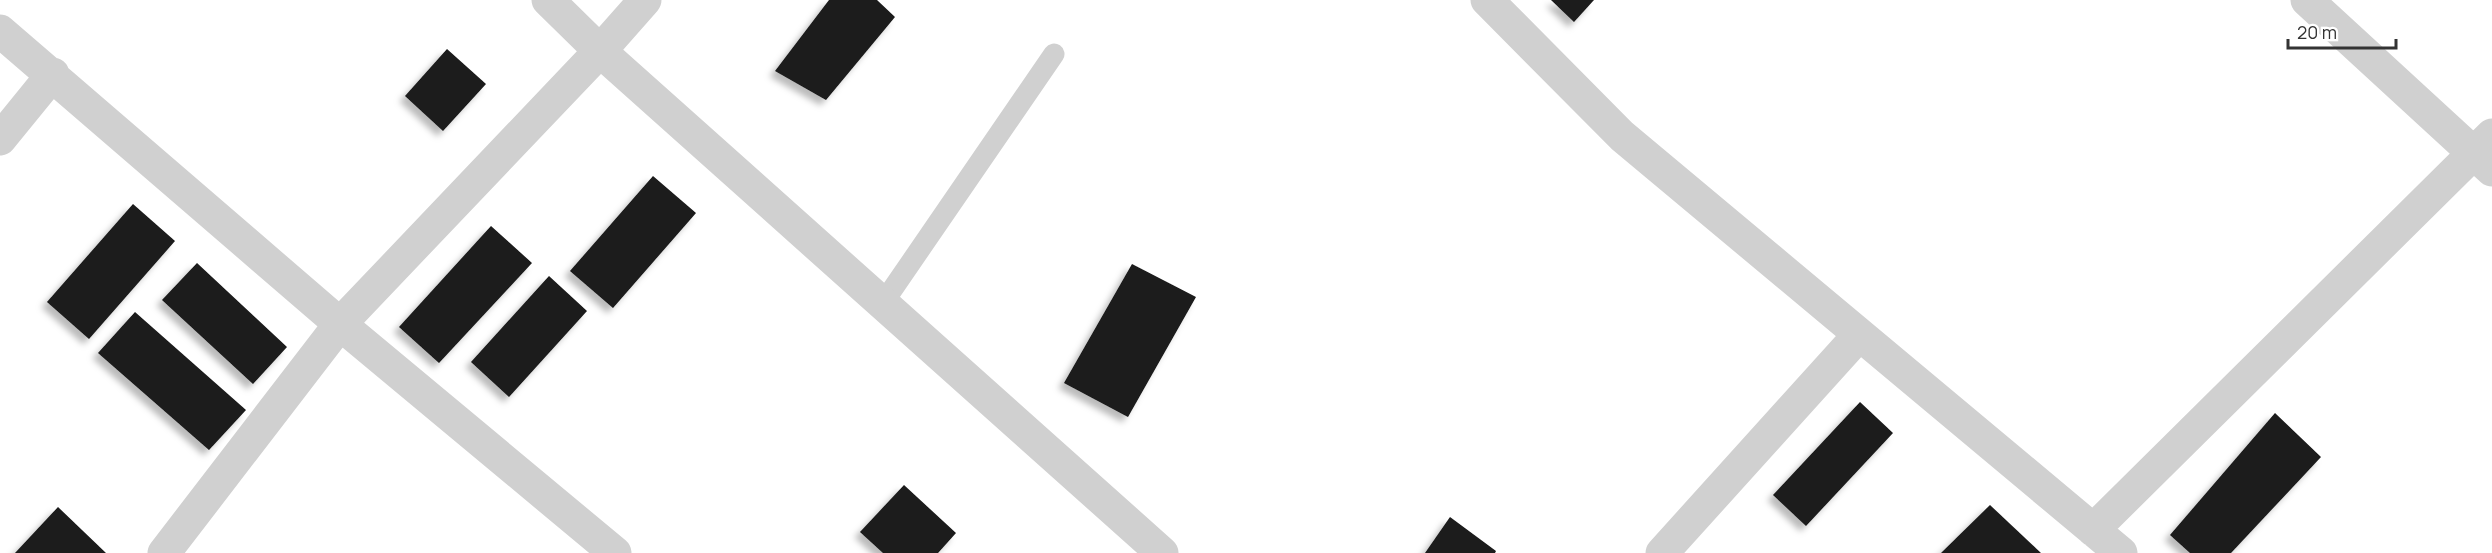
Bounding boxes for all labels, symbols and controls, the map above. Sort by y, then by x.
scale bar [2288,12,2396,50]
text: 20 m [2297,20,2337,44]

